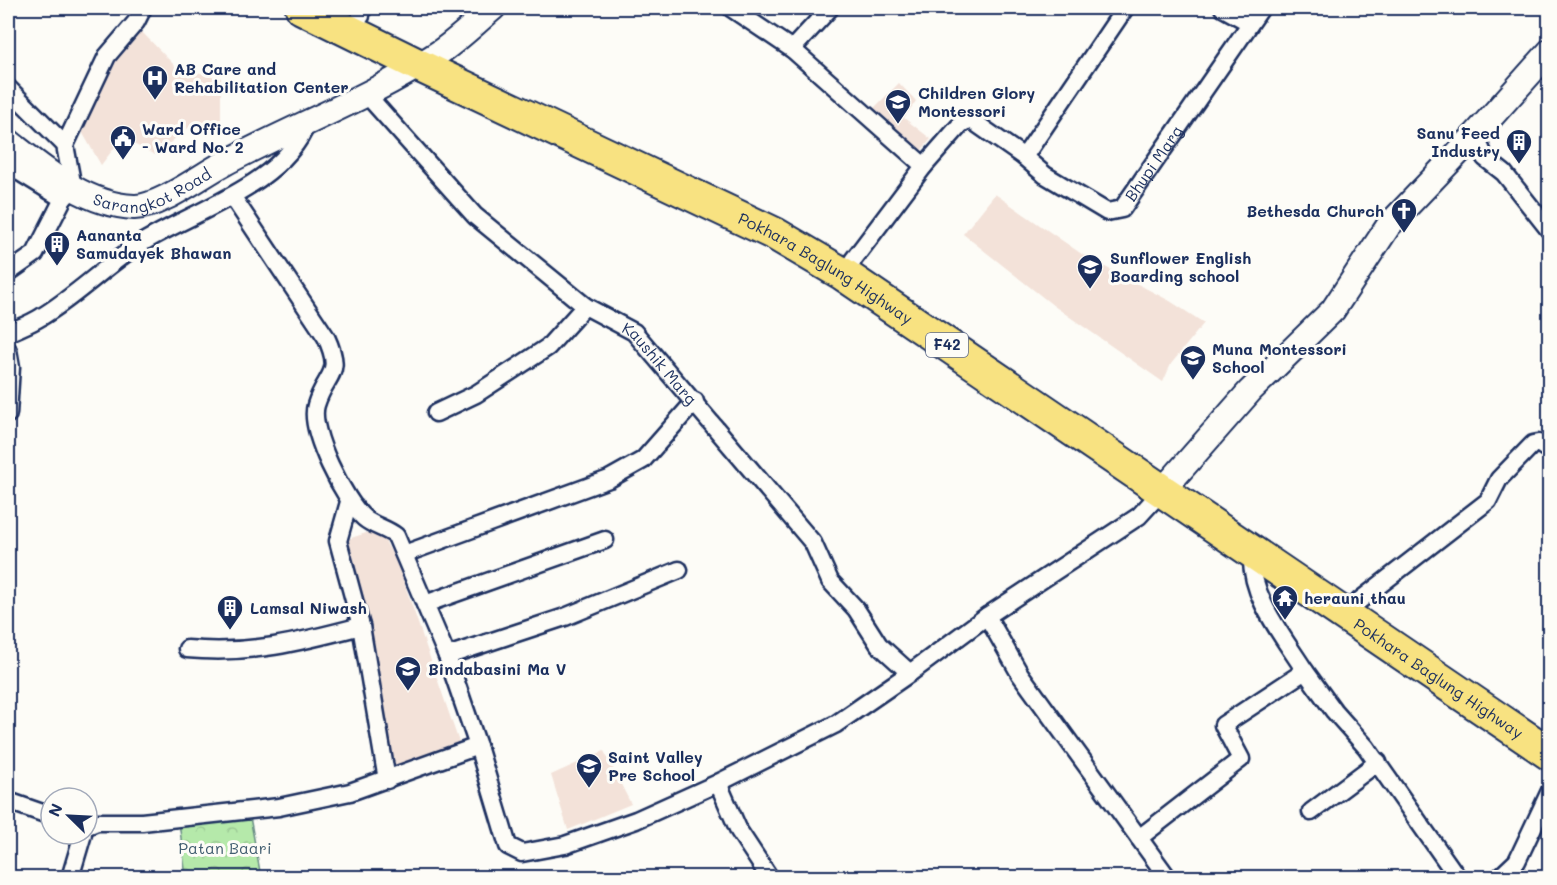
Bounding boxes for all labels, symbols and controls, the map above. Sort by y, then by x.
place label: AB Care and Rehabilitation Center [174,58,349,97]
hospital icon: AB Care and Rehabilitation Center [140,63,170,101]
place label: Children Glory Montessori [918,82,1036,121]
school or university icon: Children Glory Montessori [883,87,913,125]
place label: Ward Office - Ward No. 2 [142,118,244,157]
street label: Bhupi Marg [1120,121,1187,205]
place label: Sanu Feed Industry [1417,122,1500,161]
public building icon: Ward Office - Ward No. 2 [108,123,138,161]
building icon: Sanu Feed Industry [1504,127,1534,165]
street label: Sarangkot Road [90,163,215,217]
church icon: Bethesda Church [1389,196,1419,234]
place label: Bethesda Church [1246,200,1384,221]
street label: Pokhara Baglung Highway [735,207,917,328]
place label: Aananta Samudayek Bhawan [76,224,232,263]
building icon: Aananta Samudayek Bhawan [42,229,72,267]
place label: Sunflower English Boarding school [1110,247,1251,286]
school or university icon: Sunflower English Boarding school [1075,252,1105,290]
street label: Kaushik Marg [619,317,702,409]
road number: F42 [926,333,968,357]
place label: Muna Montessori School [1212,338,1347,377]
school or university icon: Muna Montessori School [1178,343,1208,381]
temple icon: herauni thau [1270,583,1300,621]
place label: herauni thau [1304,587,1406,608]
building icon: Lamsal Niwash [215,593,245,631]
place label: Lamsal Niwash [250,597,367,618]
street label: Pokhara Baglung Highway [1350,613,1528,743]
school or university icon: Bindabasini Ma V [393,654,423,692]
place label: Bindabasini Ma V [428,658,566,679]
place label: Saint Valley Pre School [608,746,703,785]
school or university icon: Saint Valley Pre School [574,751,604,789]
north arrow [39,786,99,846]
text: N [43,800,67,820]
park label: Patan Baari [178,837,272,858]

